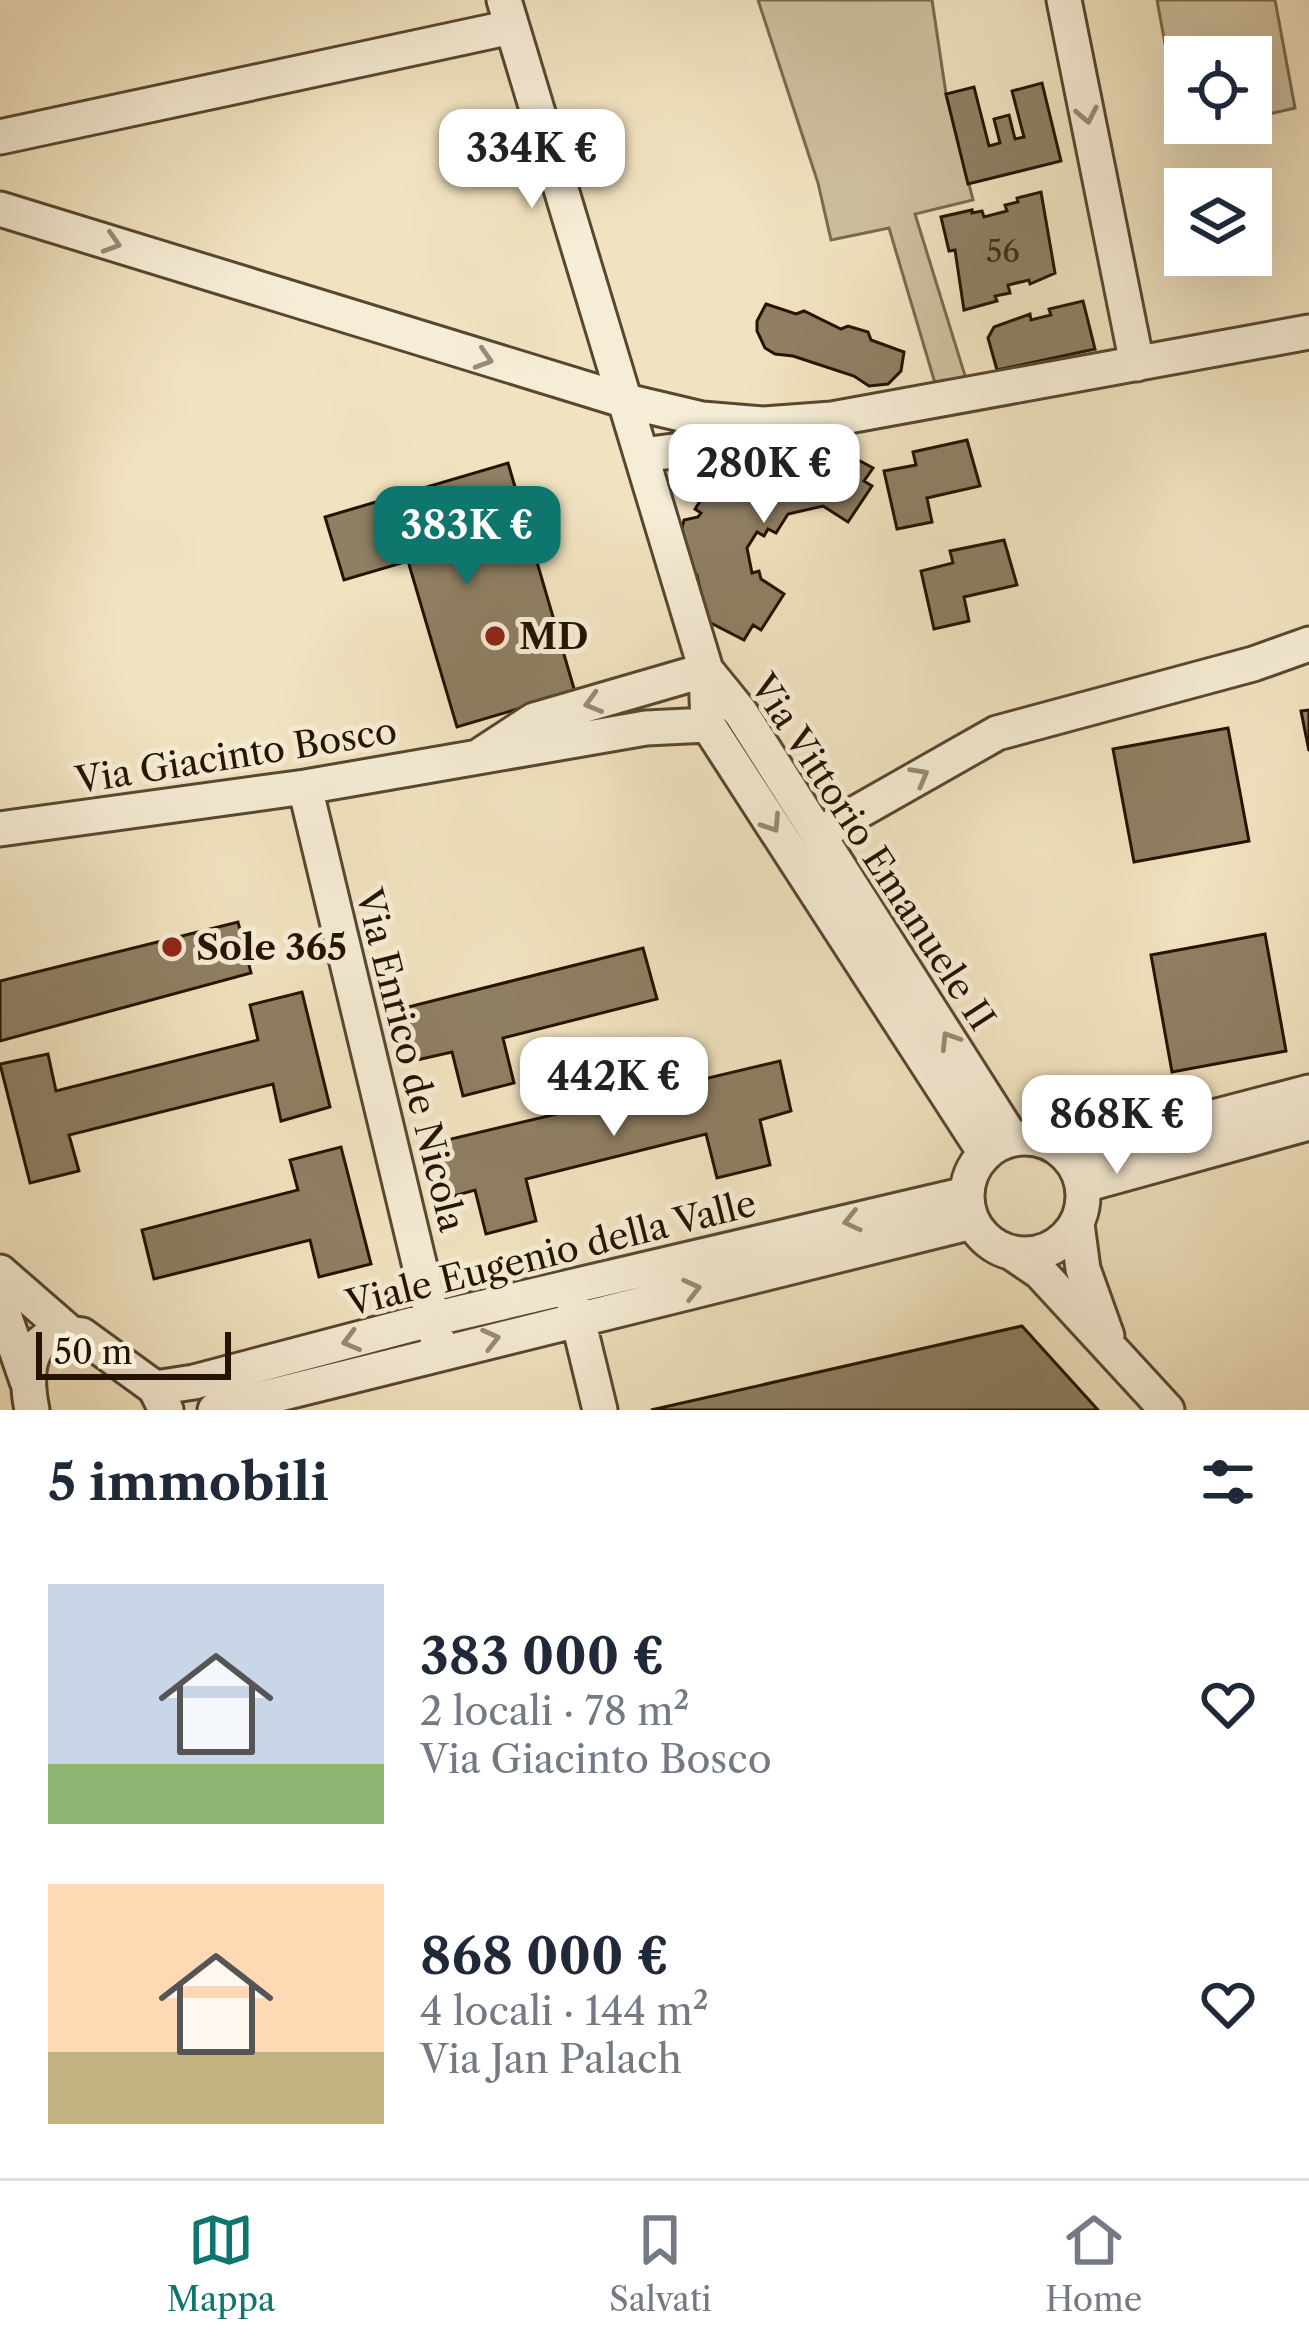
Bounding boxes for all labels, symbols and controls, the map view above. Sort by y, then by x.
map controls [1164,36,1272,276]
button: locate [1164,36,1272,144]
one-way arrow [1073,104,1099,124]
pin: 334K € [434,109,630,211]
text: 334K € [466,124,598,172]
button: layers [1164,168,1272,276]
one-way arrow [101,229,122,254]
house number: 56 [986,233,1020,270]
one-way arrow [473,344,494,369]
pin: 280K € [666,424,862,526]
text: 280K € [696,439,832,487]
pin: 383K € [369,486,565,588]
text: 383K € [401,501,533,549]
place label: MD [519,614,589,658]
marker: MD [482,623,508,649]
street label: Via Vittorio Emanuele II [741,665,1005,1038]
one-way arrow [583,689,604,714]
street label: Via Giacinto Bosco [71,708,400,802]
one-way arrow [908,768,929,791]
one-way arrow [758,810,780,832]
street label: Via Enrico de Nicola [347,883,475,1236]
place label: Sole 365 [196,925,347,969]
marker: Sole 365 [159,934,185,960]
one-way arrow [941,1031,964,1053]
pin: 442K € [516,1037,712,1139]
text: 442K € [547,1052,681,1100]
pin: 868K € [1019,1075,1215,1177]
text: 868K € [1049,1090,1185,1138]
street label: Viale Eugenio della Valle [340,1181,761,1326]
one-way arrow [843,1207,863,1232]
one-way arrow [681,1278,701,1303]
scale bar [36,1326,231,1379]
one-way arrow [341,1326,361,1351]
one-way arrow [481,1328,501,1353]
text: 50 m [54,1332,132,1373]
icon: filters [1195,1449,1261,1515]
text: 5 immobili [48,1451,329,1513]
text: 383 000 € [420,1625,664,1687]
icon: home [144,1632,288,1776]
icon: heart [1195,1671,1261,1737]
text: 2 locali · 78 m² [420,1687,690,1735]
text: Via Giacinto Bosco [420,1735,772,1783]
text: 868 000 € [420,1925,669,1987]
icon: home [144,1932,288,2076]
icon: heart [1195,1971,1261,2037]
text: 4 locali · 144 m² [420,1987,709,2035]
text: Via Jan Palach [420,2035,682,2083]
tab: Mappa [167,2207,275,2320]
tab: Salvati [609,2207,712,2320]
tab: Home [1045,2207,1142,2320]

